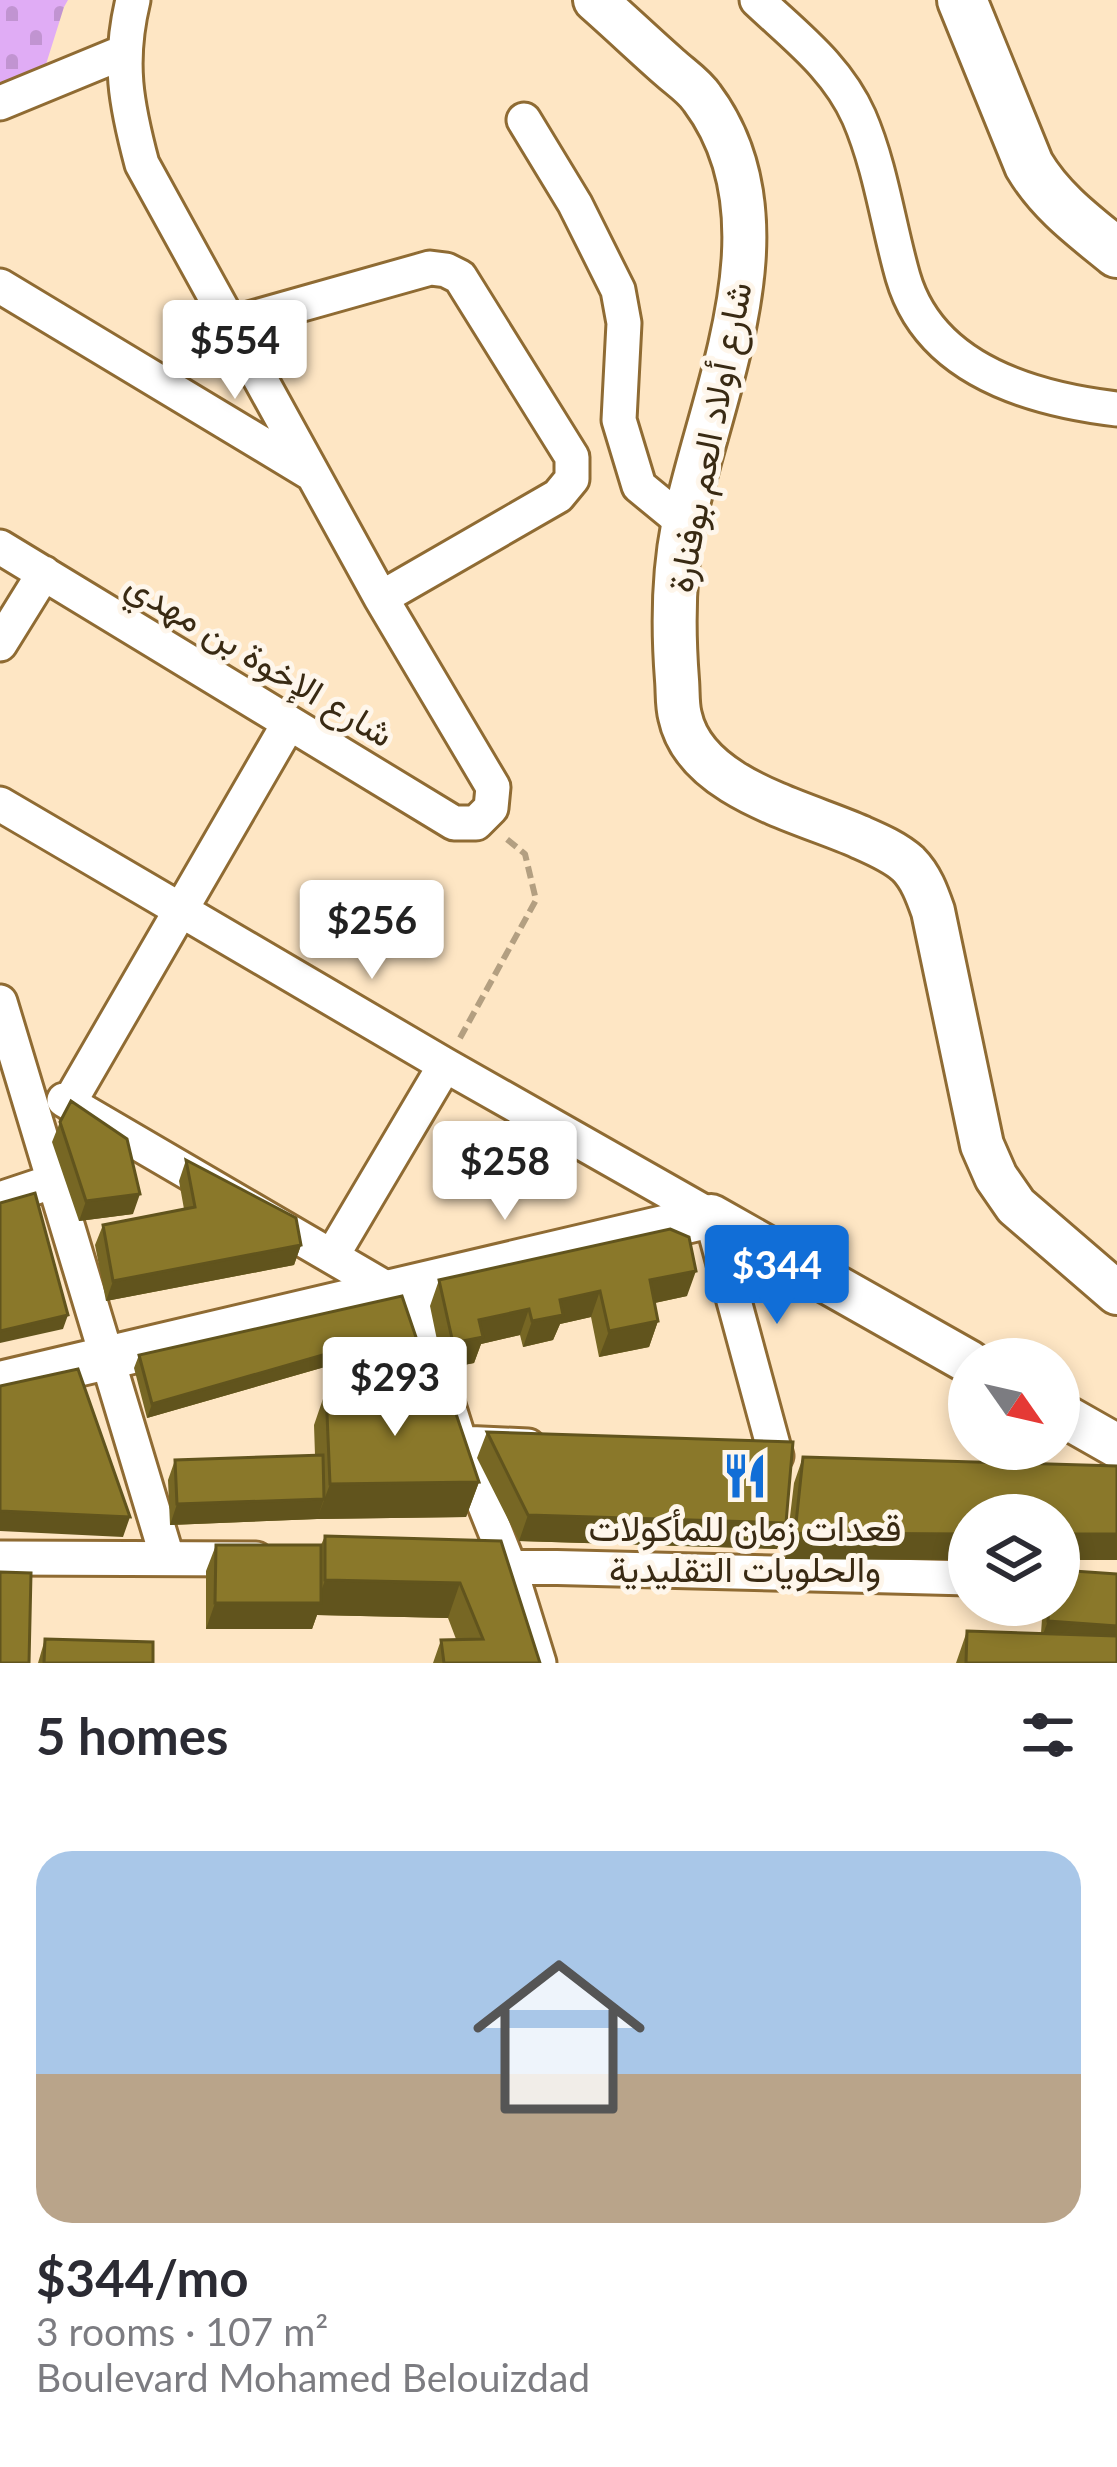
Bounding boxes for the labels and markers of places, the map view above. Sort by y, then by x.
pin: $554 [164,300,306,402]
pin: $256 [301,880,443,982]
pin: $258 [434,1121,576,1223]
pin: $344 [706,1225,848,1327]
pin: $293 [324,1337,466,1439]
restaurant icon: قعدات زمان للمأكولات والحلويات التقليدية [720,1451,770,1501]
place label: قعدات زمان للمأكولات والحلويات التقليدية [589,1505,901,1592]

